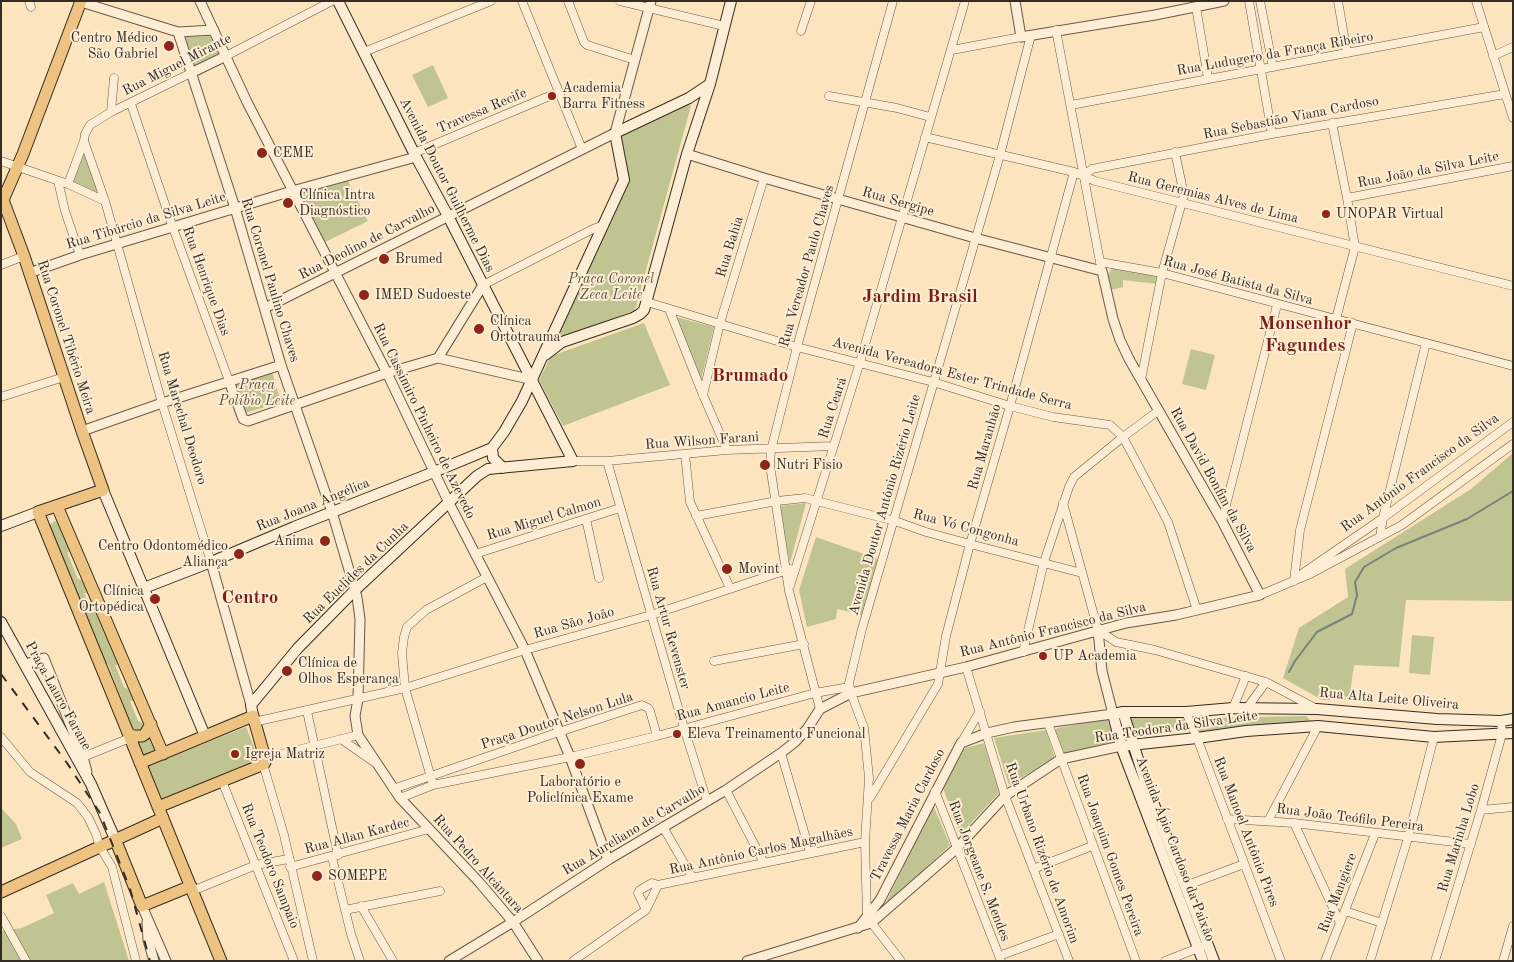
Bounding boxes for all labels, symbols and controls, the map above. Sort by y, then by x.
street label: Rua Ludugero da França Ribeiro [1175,28,1375,80]
place label: Centro Médico São Gabriel [71,30,158,62]
street label: Rua Miguel Mirante [120,30,234,100]
marker: Centro Médico São Gabriel [162,39,176,53]
place label: Academia Barra Fitness [562,80,645,112]
street label: Travessa Recife [435,85,529,137]
marker: Academia Barra Fitness [546,90,558,102]
street label: Rua Sebastião Viana Cardoso [1202,93,1380,143]
street label: Avenida Doutor Guilherme Dias [396,95,498,275]
place label: CEME [273,145,313,161]
marker: CEME [255,146,269,160]
street label: Rua João da Silva Leite [1356,148,1500,192]
street label: Rua Geremias Alves de Lima [1126,169,1300,227]
street label: Rua Vereador Paulo Chaves [776,183,838,349]
street label: Rua Sergipe [860,184,936,220]
place label: Clínica Intra Diagnóstico [299,187,375,220]
street label: Rua Tibúrcio da Silva Leite [64,189,228,253]
street label: Rua Coronel Paulino Chaves [237,196,303,364]
marker: Clínica Intra Diagnóstico [281,196,295,210]
street label: Rua Deolino de Carvalho [296,200,438,284]
place label: UNOPAR Virtual [1336,206,1443,222]
marker: UNOPAR Virtual [1320,208,1332,220]
street label: Rua Bahia [713,214,747,280]
street label: Rua Henrique Dias [178,224,234,338]
place label: Brumed [395,251,443,267]
marker: Brumed [377,252,391,266]
street label: Rua José Batista da Silva [1161,253,1315,309]
street label: Rua Coronel Tibério Meira [33,258,99,416]
park label: Praça Coronel Zeca Leite [568,271,654,304]
district label: Jardim Brasil [862,286,978,308]
place label: IMED Sudoeste [375,287,471,303]
marker: IMED Sudoeste [357,288,371,302]
place label: Clínica Ortotrauma [490,313,560,346]
district label: Monsenhor Fagundes [1258,313,1352,357]
street label: Rua Cassimiro Pinheiro de Azevedo [369,320,479,522]
marker: Clínica Ortotrauma [472,322,486,336]
street label: Avenida Vereadora Ester Trindade Serra [830,334,1074,414]
street label: Rua Marechal Deodoro [154,349,210,487]
district label: Brumado [712,365,788,387]
street label: Rua Ceará [815,375,851,441]
park label: Praça Políbio Leite [219,377,295,410]
street label: Avenida Doutor Antônio Rizério Leite [845,392,925,618]
street label: Rua Maranhão [965,402,1005,492]
street label: Rua David Bonfim da Silva [1166,405,1260,555]
street label: Rua Antônio Francisco da Silva [1338,410,1502,536]
street label: Rua Wilson Farani [644,429,760,453]
place label: Nutri Fisio [776,457,843,473]
marker: Nutri Fisio [758,458,772,472]
street label: Rua Joana Angélica [254,475,372,535]
street label: Rua Miguel Calmon [485,494,603,544]
street label: Rua Vó Congonha [911,506,1021,550]
street label: Rua Euclides da Cunha [300,518,412,628]
place label: Anima [274,533,314,549]
marker: Anima [318,534,332,548]
place label: Centro Odontomédico Aliança [98,538,228,570]
marker: Centro Odontomédico Aliança [232,547,246,561]
place label: Movint [738,561,780,577]
marker: Movint [720,562,734,576]
street label: Rua Artur Revenster [642,565,694,691]
place label: Clínica Ortopédica [79,583,144,616]
district label: Centro [222,587,278,609]
marker: Clínica Ortopédica [148,592,162,606]
street label: Rua Antônio Francisco da Silva [958,599,1148,661]
street label: Rua São João [532,603,616,643]
street label: Praça Lauro Farane [21,639,95,753]
place label: UP Academia [1053,648,1137,664]
marker: UP Academia [1037,650,1049,662]
place label: Clínica de Olhos Esperança [298,655,399,688]
marker: Clínica de Olhos Esperança [280,664,294,678]
street label: Rua Amancio Leite [675,679,791,725]
street label: Rua Alta Leite Oliveira [1318,685,1460,713]
street label: Praça Doutor Nelson Lula [479,688,635,754]
street label: Rua Teodora da Silva Leite [1093,707,1259,747]
place label: Eleva Treinamento Funcional [687,726,866,742]
marker: Eleva Treinamento Funcional [671,728,683,740]
place label: Igreja Matriz [245,746,325,762]
street label: Travessa Maria Cardoso [867,746,949,884]
marker: Igreja Matriz [229,748,241,760]
street label: Avenida Ápio Cardoso da Paixão [1132,754,1218,944]
street label: Rua Manoel Antônio Pires [1210,755,1282,909]
marker: Laboratório e Policlínica Exame [573,757,587,771]
street label: Rua Urbano Rizério de Amorim [1001,760,1083,946]
street label: Rua Joaquim Gomes Pereira [1073,772,1147,938]
place label: Laboratório e Policlínica Exame [527,774,633,806]
street label: Rua Aureliano de Carvalho [560,781,708,879]
street label: Rua Marinha Lobo [1434,782,1484,894]
street label: Rua Jorgeane S. Mendes [944,798,1014,944]
street label: Rua Teodoro Sampaio [237,801,303,931]
street label: Rua João Teófilo Pereira [1275,801,1425,835]
street label: Rua Pedro Alcântara [429,811,527,917]
street label: Rua Allan Kardec [303,814,411,858]
street label: Rua Antônio Carlos Magalhães [668,823,854,879]
street label: Rua Mangiere [1315,851,1361,935]
place label: SOMEPE [328,868,387,884]
marker: SOMEPE [310,869,324,883]

